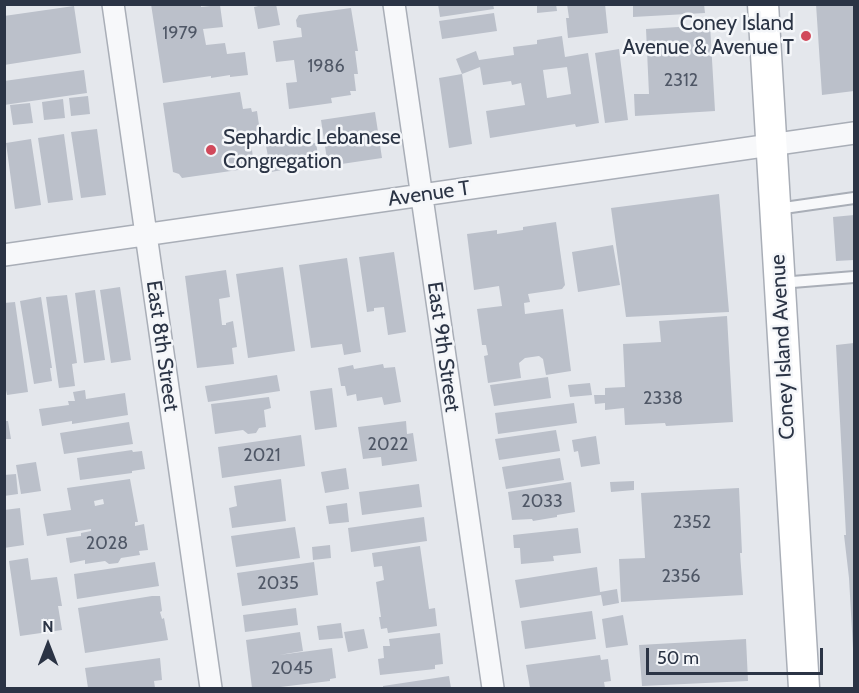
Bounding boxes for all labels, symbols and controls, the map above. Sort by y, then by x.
place label: Coney Island Avenue & Avenue T [623,11,794,61]
house number: 1979 [162,23,198,45]
marker: Coney Island Avenue & Avenue T [799,29,813,43]
house number: 1986 [307,56,345,78]
house number: 2312 [664,70,698,92]
place label: Sephardic Lebanese Congregation [223,125,401,175]
marker: Sephardic Lebanese Congregation [204,143,218,157]
street label: Avenue T [386,176,472,212]
street label: Coney Island Avenue [766,254,800,440]
street label: East 8th Street [140,279,184,413]
street label: East 9th Street [421,280,465,414]
house number: 2338 [643,388,683,410]
house number: 2022 [368,434,408,456]
house number: 2021 [243,445,281,467]
house number: 2033 [521,491,563,513]
house number: 2352 [673,512,711,534]
house number: 2028 [86,533,128,555]
house number: 2356 [661,566,701,588]
house number: 2035 [257,573,299,595]
north arrow [18,615,78,675]
text: N [42,617,54,636]
scale bar [649,636,826,674]
text: 50 m [657,647,699,669]
house number: 2045 [271,658,313,680]

